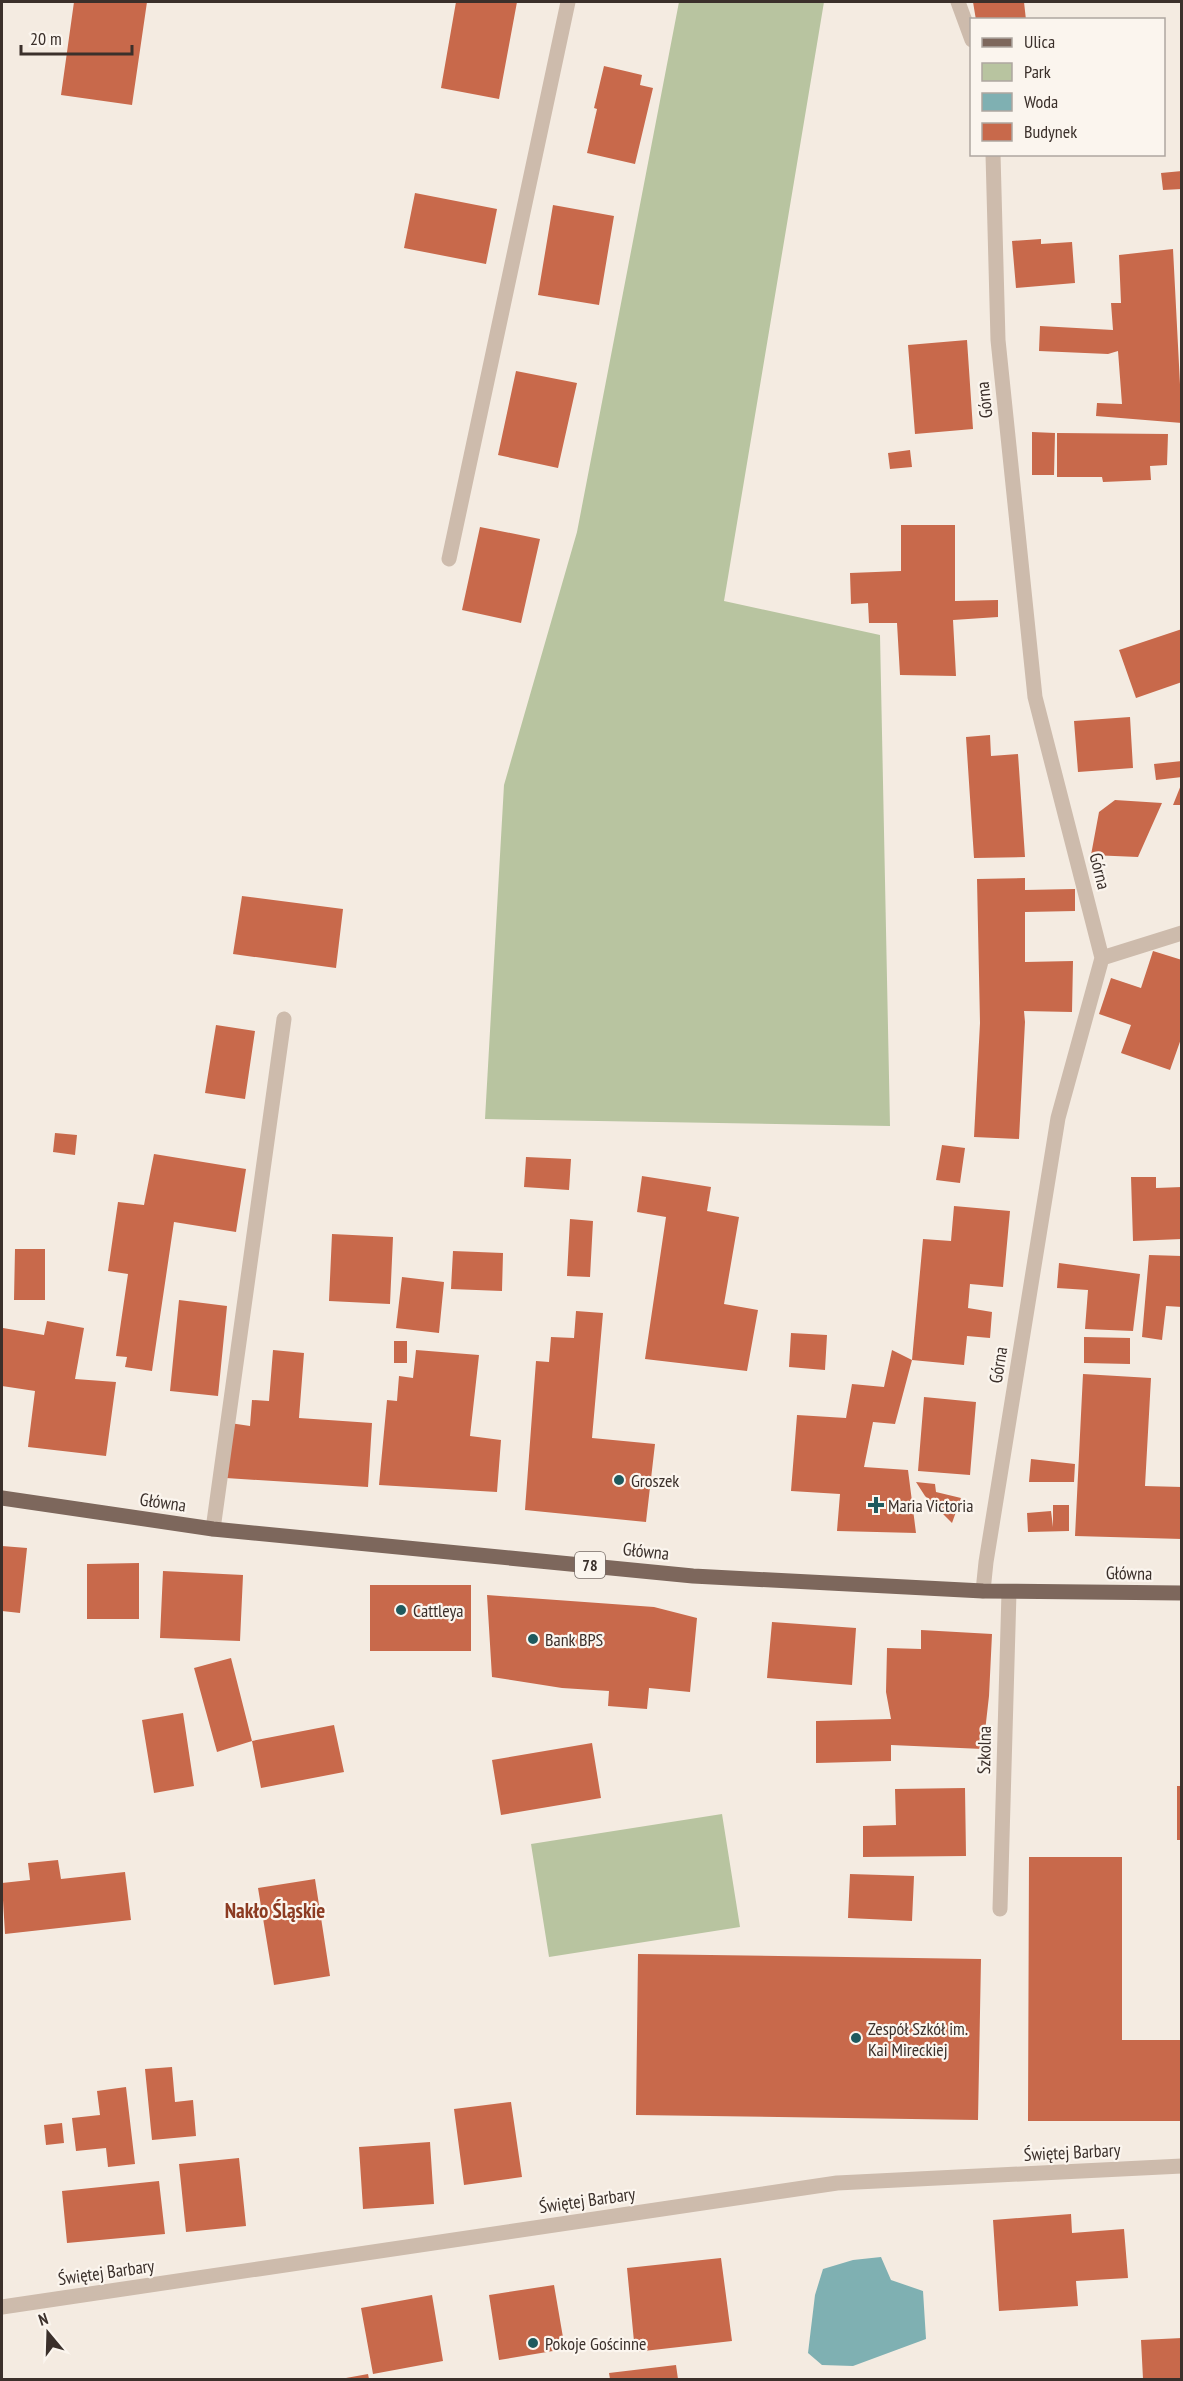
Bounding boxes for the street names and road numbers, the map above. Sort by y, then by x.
street label: Górna [971,381,997,419]
street label: Górna [1084,850,1116,892]
street label: Górna [984,1345,1012,1385]
street label: Główna [138,1487,188,1517]
street label: Główna [622,1537,670,1565]
road number: 78 [575,1552,605,1578]
street label: Główna [1106,1561,1152,1585]
street label: Szkolna [972,1726,996,1774]
street label: Świętej Barbary [1023,2138,1121,2166]
street label: Świętej Barbary [537,2182,637,2218]
street label: Świętej Barbary [56,2254,156,2290]

